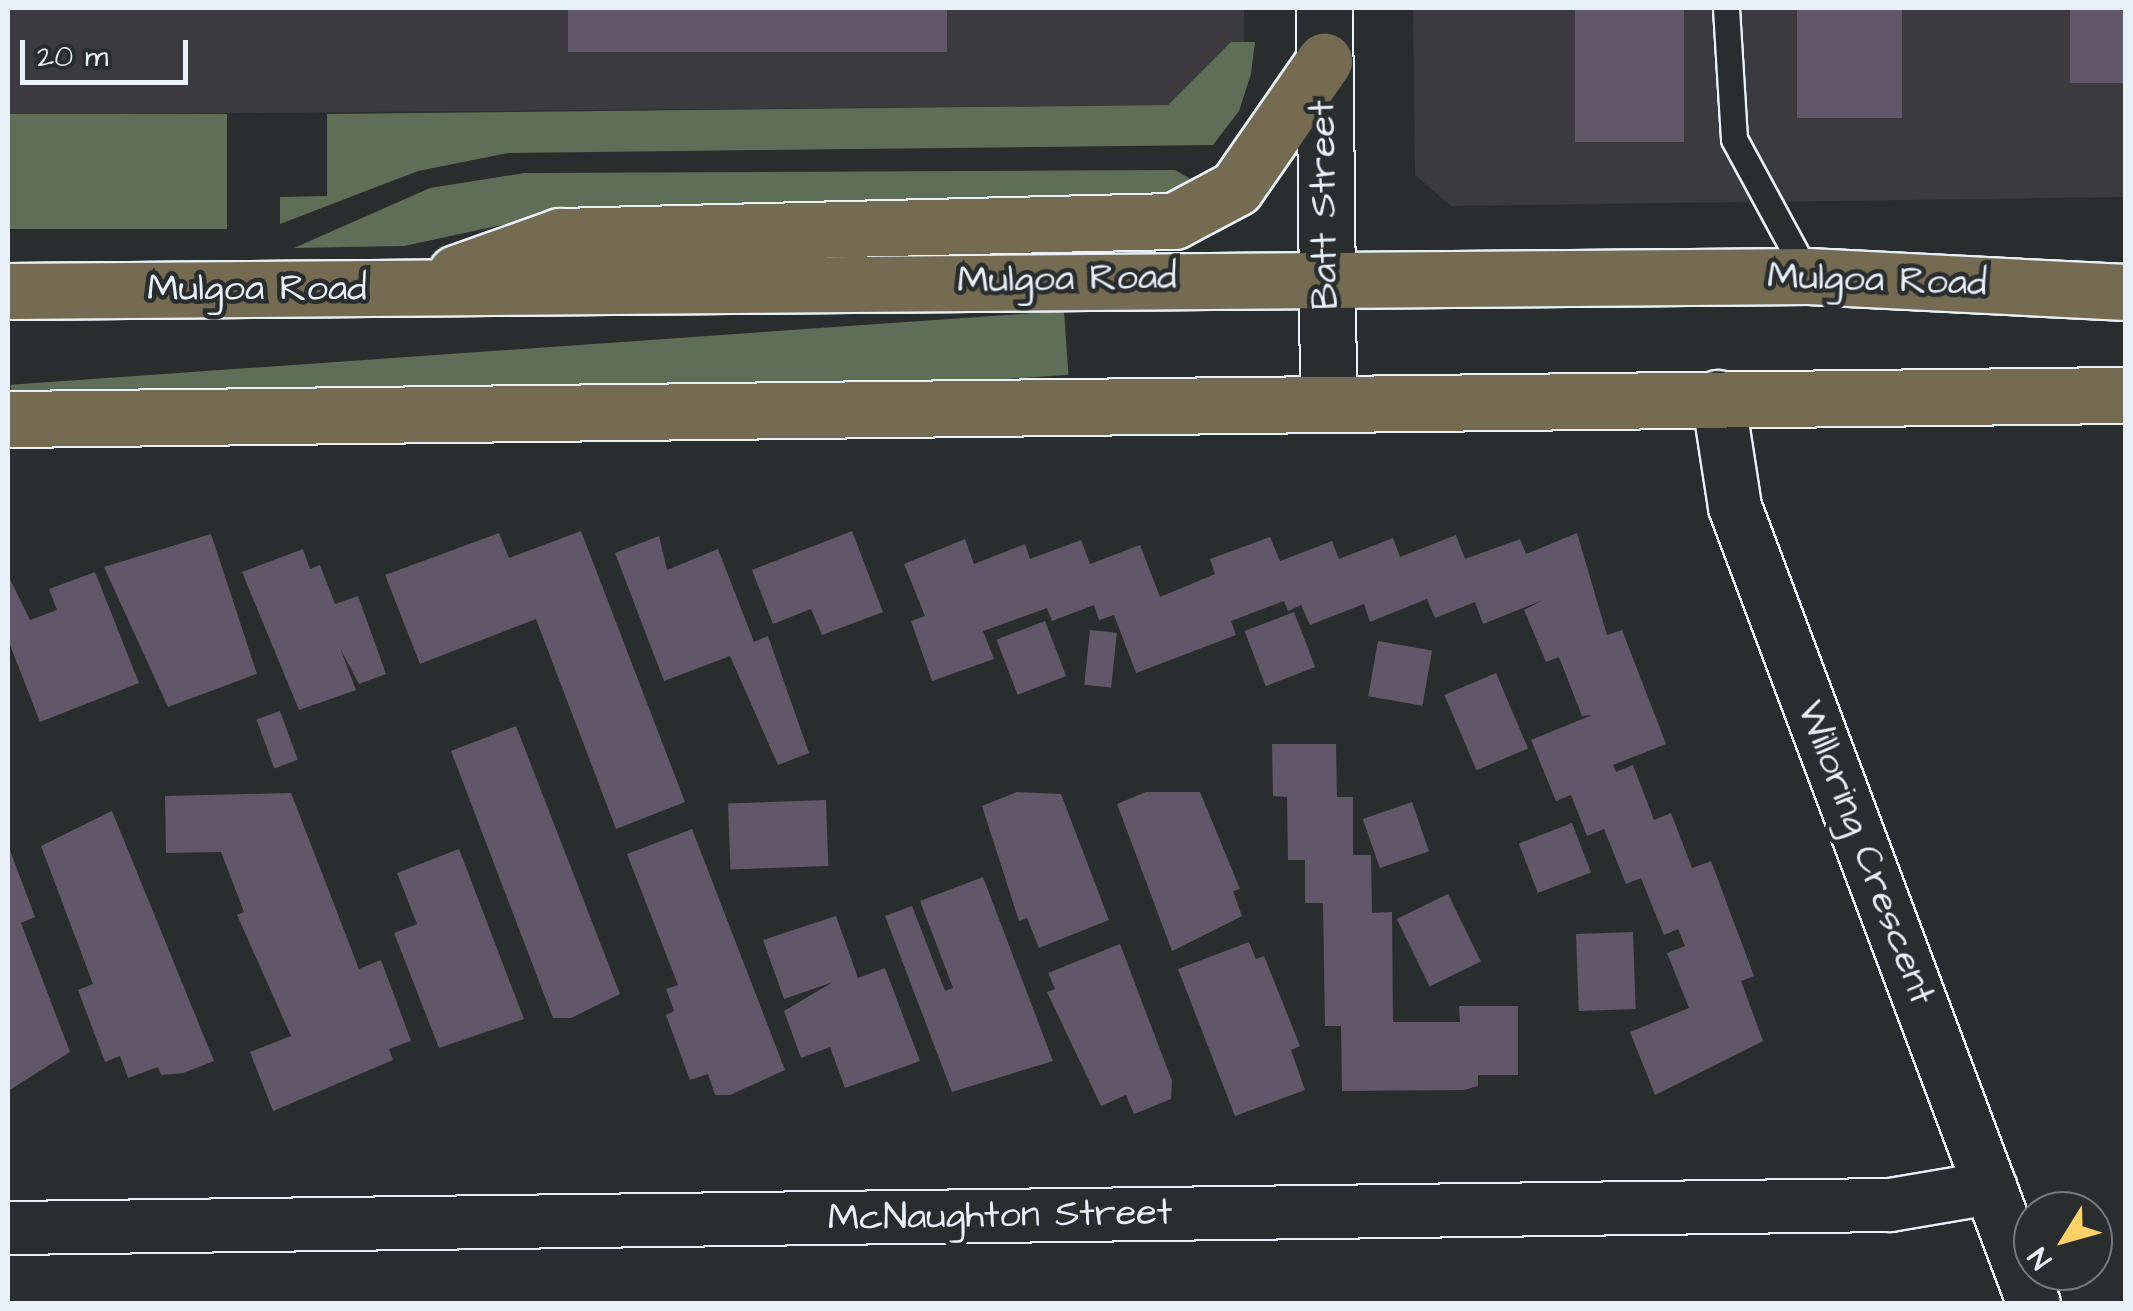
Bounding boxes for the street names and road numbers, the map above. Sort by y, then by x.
street label: Batt Street [1300,100,1350,310]
street label: Mulgoa Road [1767,254,1987,308]
street label: Mulgoa Road [957,255,1177,305]
street label: Mulgoa Road [147,267,367,313]
street label: Willoring Crescent [1786,695,1944,1011]
street label: McNaughton Street [827,1190,1173,1242]

